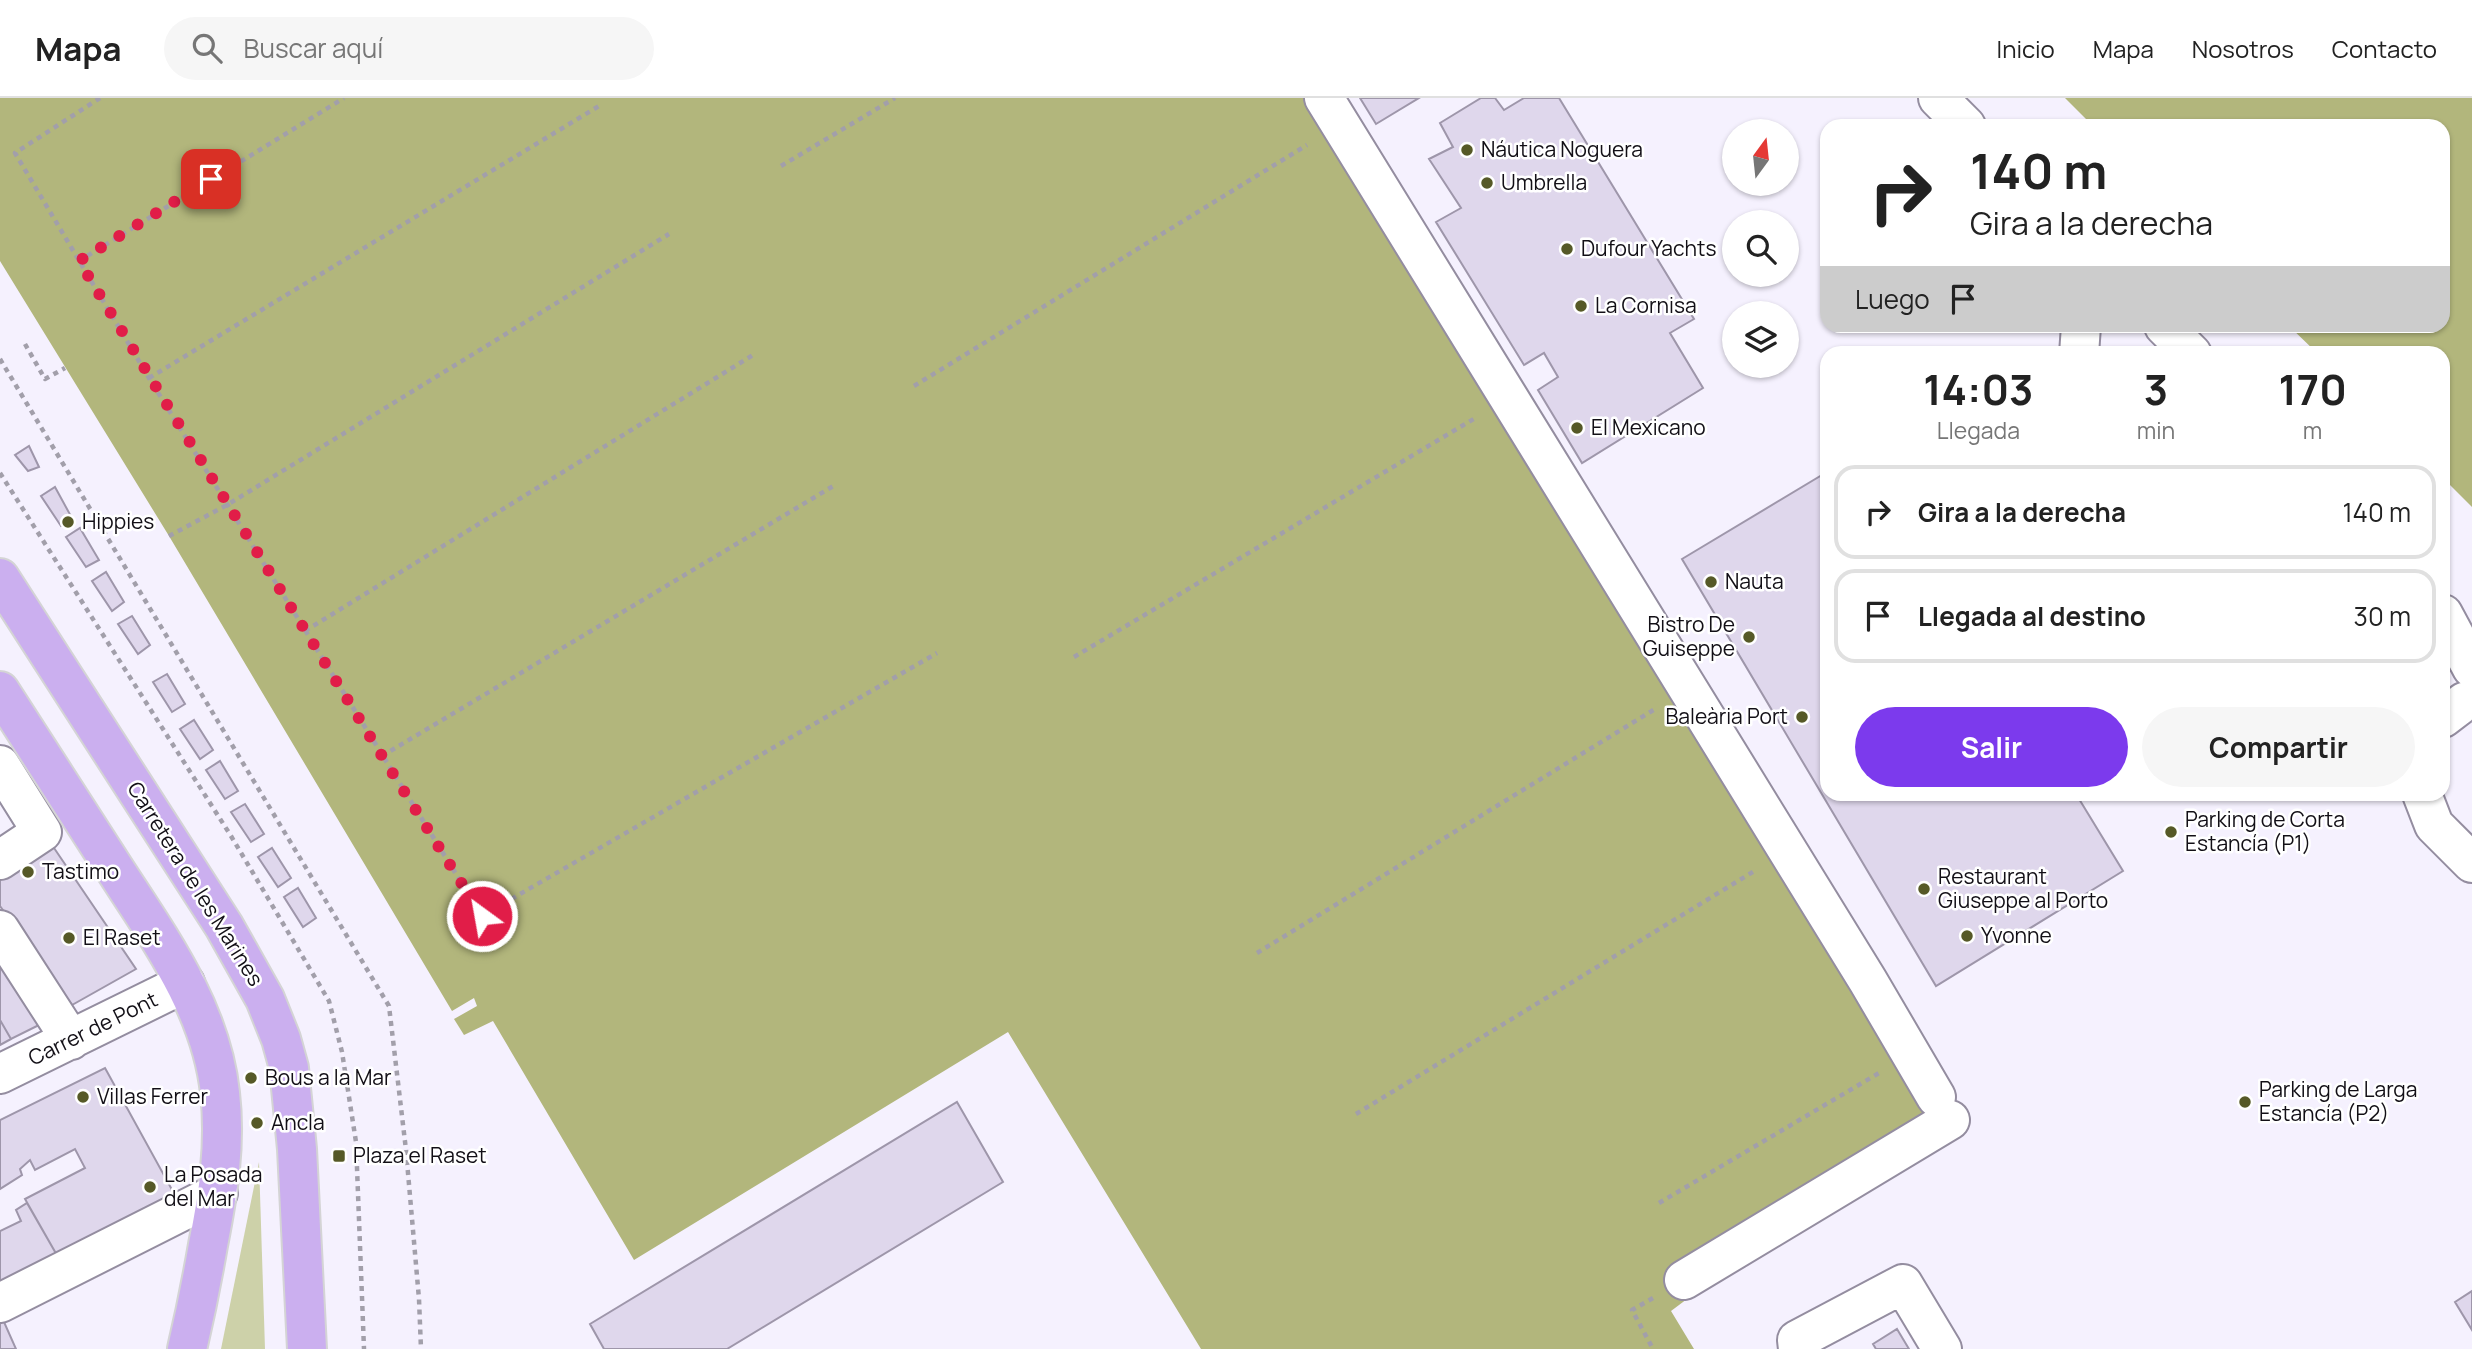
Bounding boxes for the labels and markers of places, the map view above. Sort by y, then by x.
place label: Náutica Noguera [1481,135,1643,163]
marker: Náutica Noguera [1459,142,1475,158]
pin [181,149,241,209]
place label: Umbrella [1501,168,1587,196]
marker: Umbrella [1479,175,1495,191]
place label: Dufour Yachts [1581,234,1716,262]
marker: Dufour Yachts [1559,241,1575,257]
place label: La Cornisa [1595,291,1697,319]
marker: La Cornisa [1573,298,1589,314]
place label: El Mexicano [1591,413,1706,441]
marker: El Mexicano [1569,420,1585,436]
place label: Hippies [82,507,154,535]
marker: Hippies [60,514,76,530]
place label: Nauta [1725,567,1784,595]
marker: Nauta [1703,574,1719,590]
place label: Bistro De Guiseppe [1643,610,1735,662]
marker: Bistro De Guiseppe [1741,629,1757,645]
place label: Baleària Port [1665,702,1788,730]
marker: Baleària Port [1794,709,1810,725]
place label: Parking de Corta Estancía (P1) [2185,805,2345,857]
marker: Parking de Corta Estancía (P1) [2163,824,2179,840]
place label: Tastimo [42,857,119,885]
place label: Restaurant Giuseppe al Porto [1938,862,2108,914]
marker: Tastimo [20,864,36,880]
marker: Restaurant Giuseppe al Porto [1916,881,1932,897]
place label: Yvonne [1981,921,2052,949]
place label: El Raset [83,923,161,951]
marker: Yvonne [1959,928,1975,944]
marker: El Raset [61,930,77,946]
place label: Bous a la Mar [265,1063,392,1091]
marker: Bous a la Mar [243,1070,259,1086]
place label: Parking de Larga Estancía (P2) [2259,1075,2417,1127]
place label: Villas Ferrer [97,1082,209,1110]
marker: Villas Ferrer [75,1089,91,1105]
marker: Parking de Larga Estancía (P2) [2237,1094,2253,1110]
place label: Ancla [271,1108,325,1136]
marker: Ancla [249,1115,265,1131]
place label: Plaza el Raset [353,1141,487,1169]
marker: Plaza el Raset [331,1148,347,1164]
place label: La Posada del Mar [164,1160,262,1212]
marker: La Posada del Mar [142,1179,158,1195]

